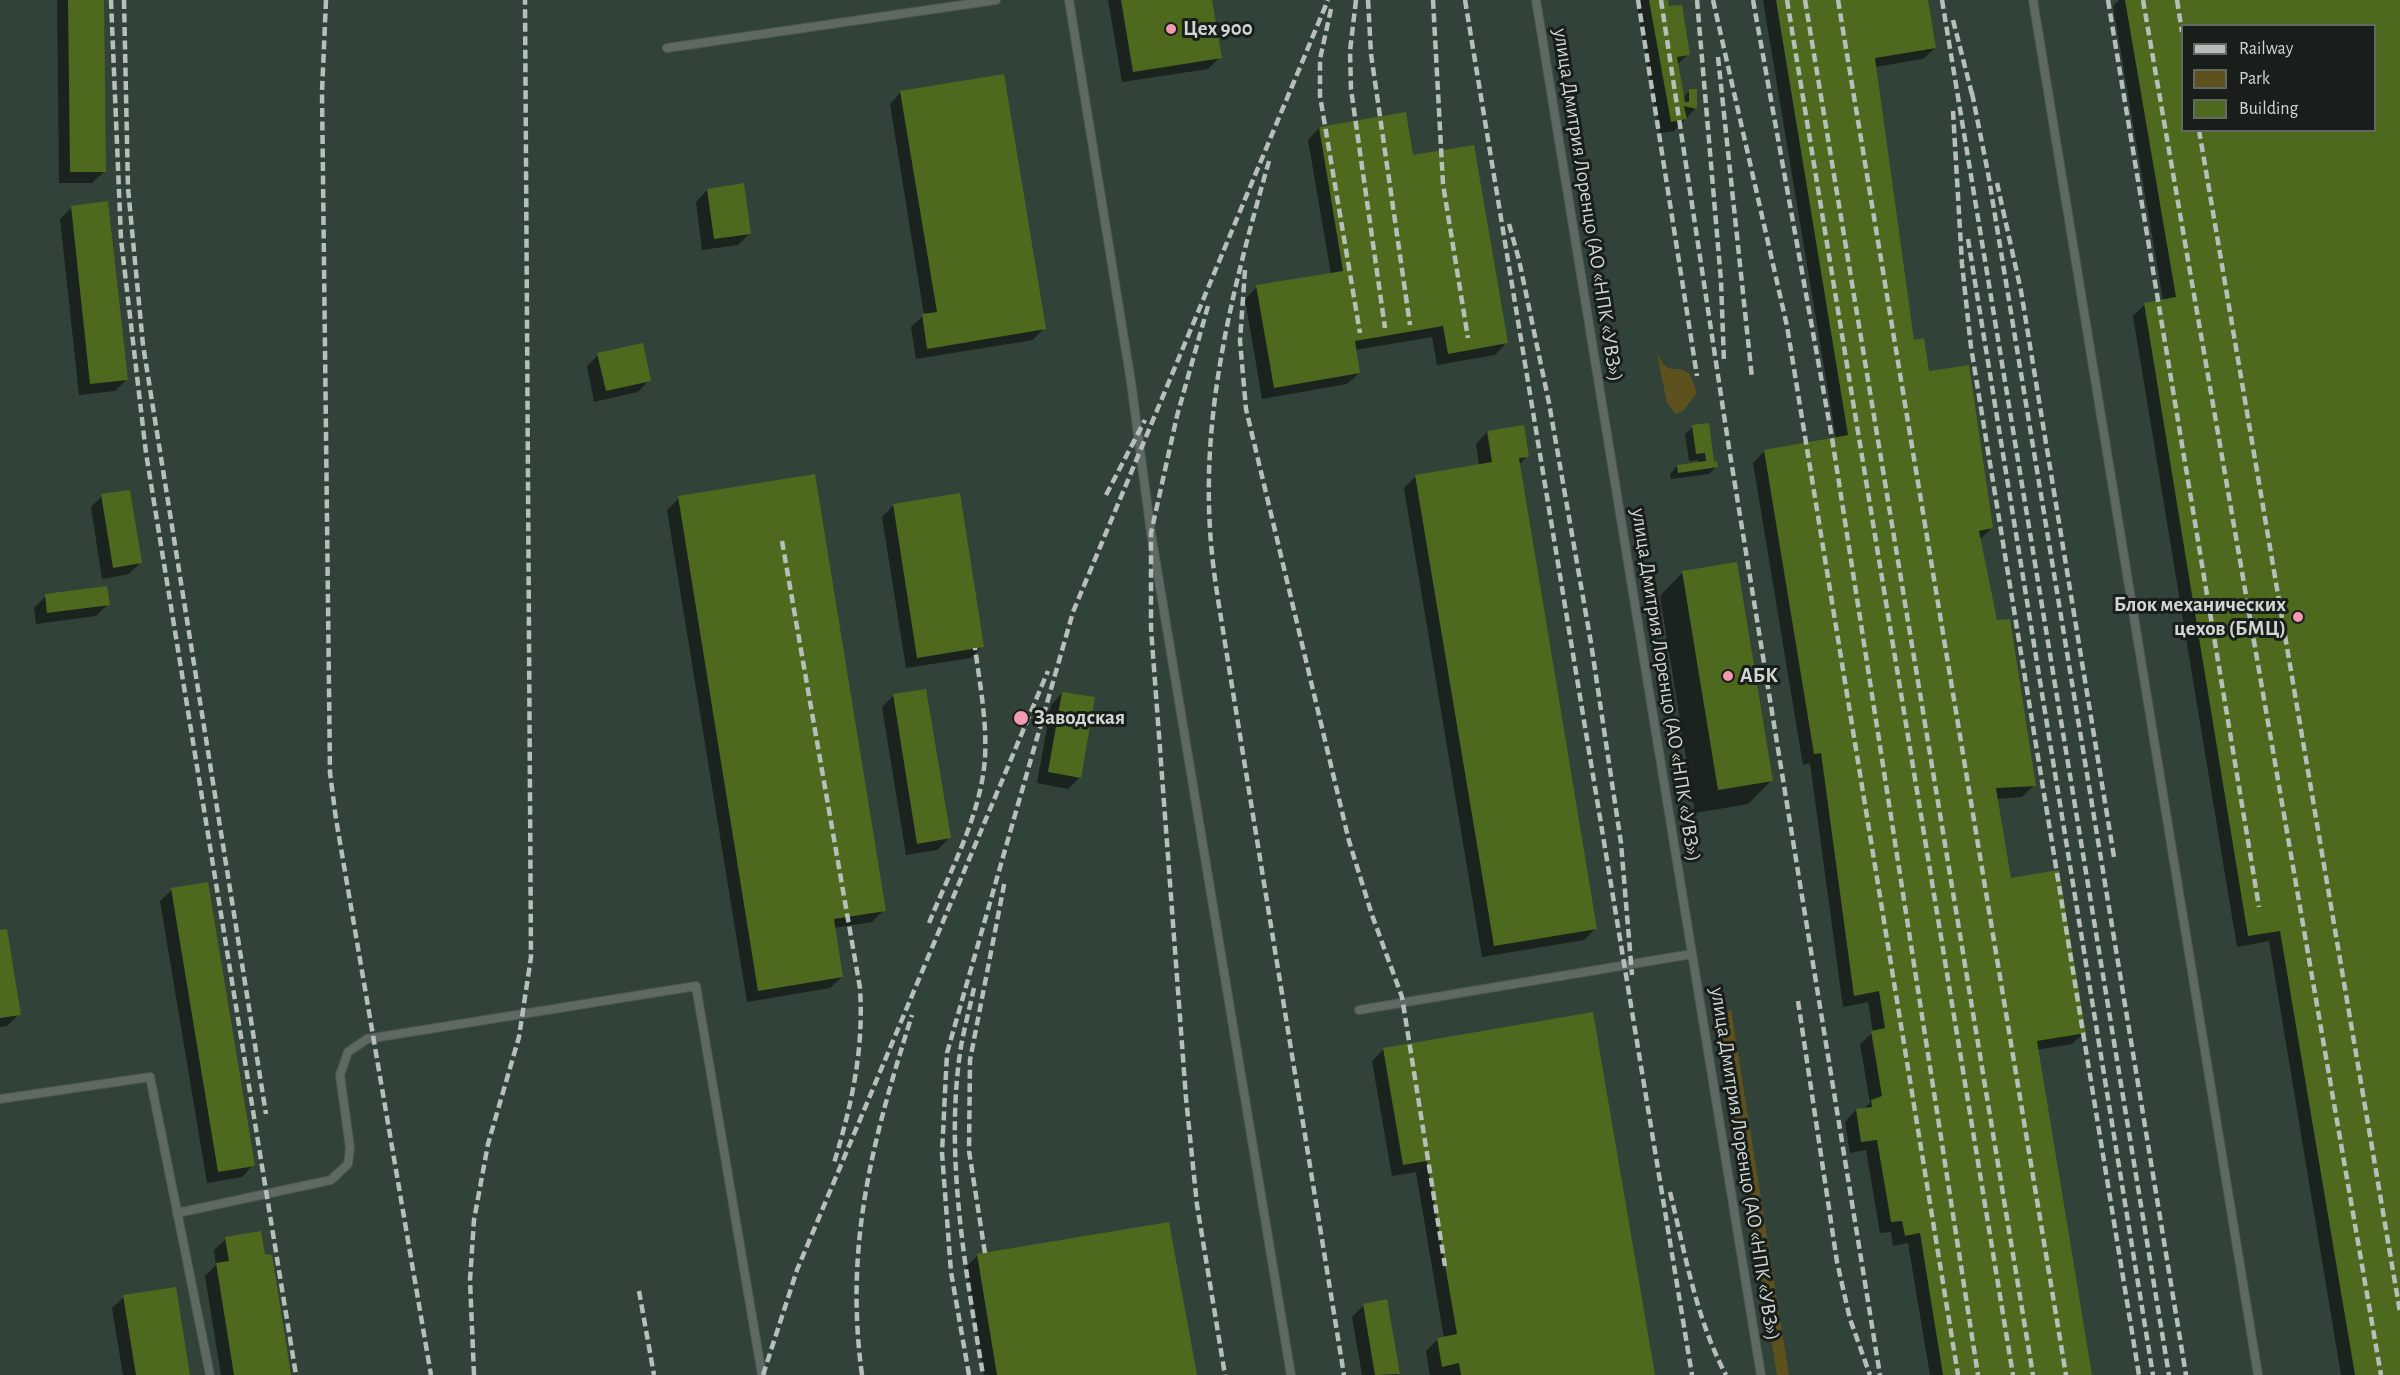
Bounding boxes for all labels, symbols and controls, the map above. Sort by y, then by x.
place label: Цех 900 [1183,16,1253,42]
marker: Цех 900 [1164,22,1178,36]
legend [2181,24,2376,132]
street label: улица Дмитрия Лоренцо (АО «НПК «УВЗ») [1548,27,1628,383]
text: Railway [2239,40,2293,58]
text: Park [2239,70,2270,88]
text: Building [2239,100,2298,118]
street label: улица Дмитрия Лоренцо (АО «НПК «УВЗ») [1626,507,1706,863]
place label: Блок механических цехов (БМЦ) [2114,592,2286,642]
marker: Блок механических цехов (БМЦ) [2291,610,2305,624]
place label: АБК [1740,663,1778,689]
marker: АБК [1721,669,1735,683]
place label: Заводская [1034,705,1125,731]
marker: Заводская [1012,709,1030,727]
street label: улица Дмитрия Лоренцо (АО «НПК «УВЗ») [1705,986,1785,1342]

